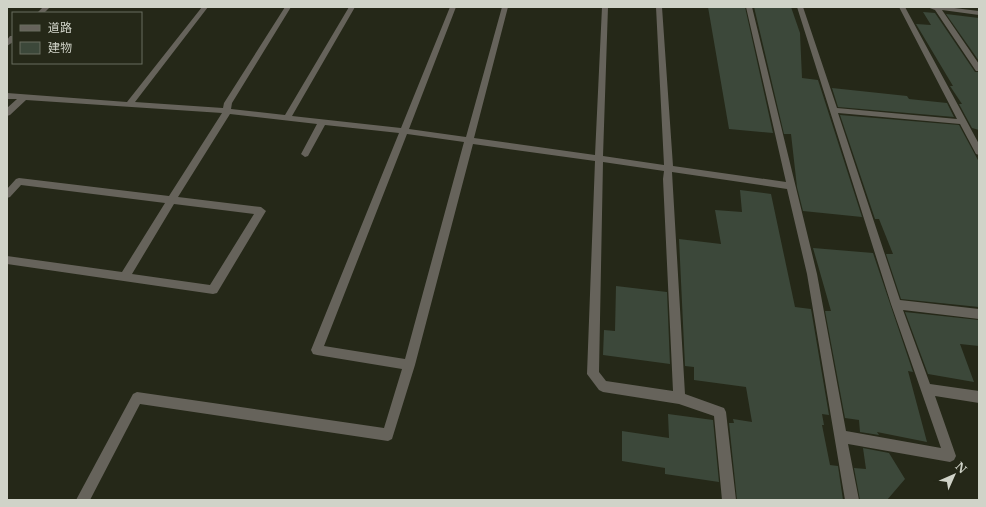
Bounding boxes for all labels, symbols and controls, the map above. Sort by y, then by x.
legend [12,12,142,64]
text: 道路 [48,20,72,35]
text: 建物 [48,40,72,55]
north arrow [934,455,974,495]
text: N [952,459,970,477]

